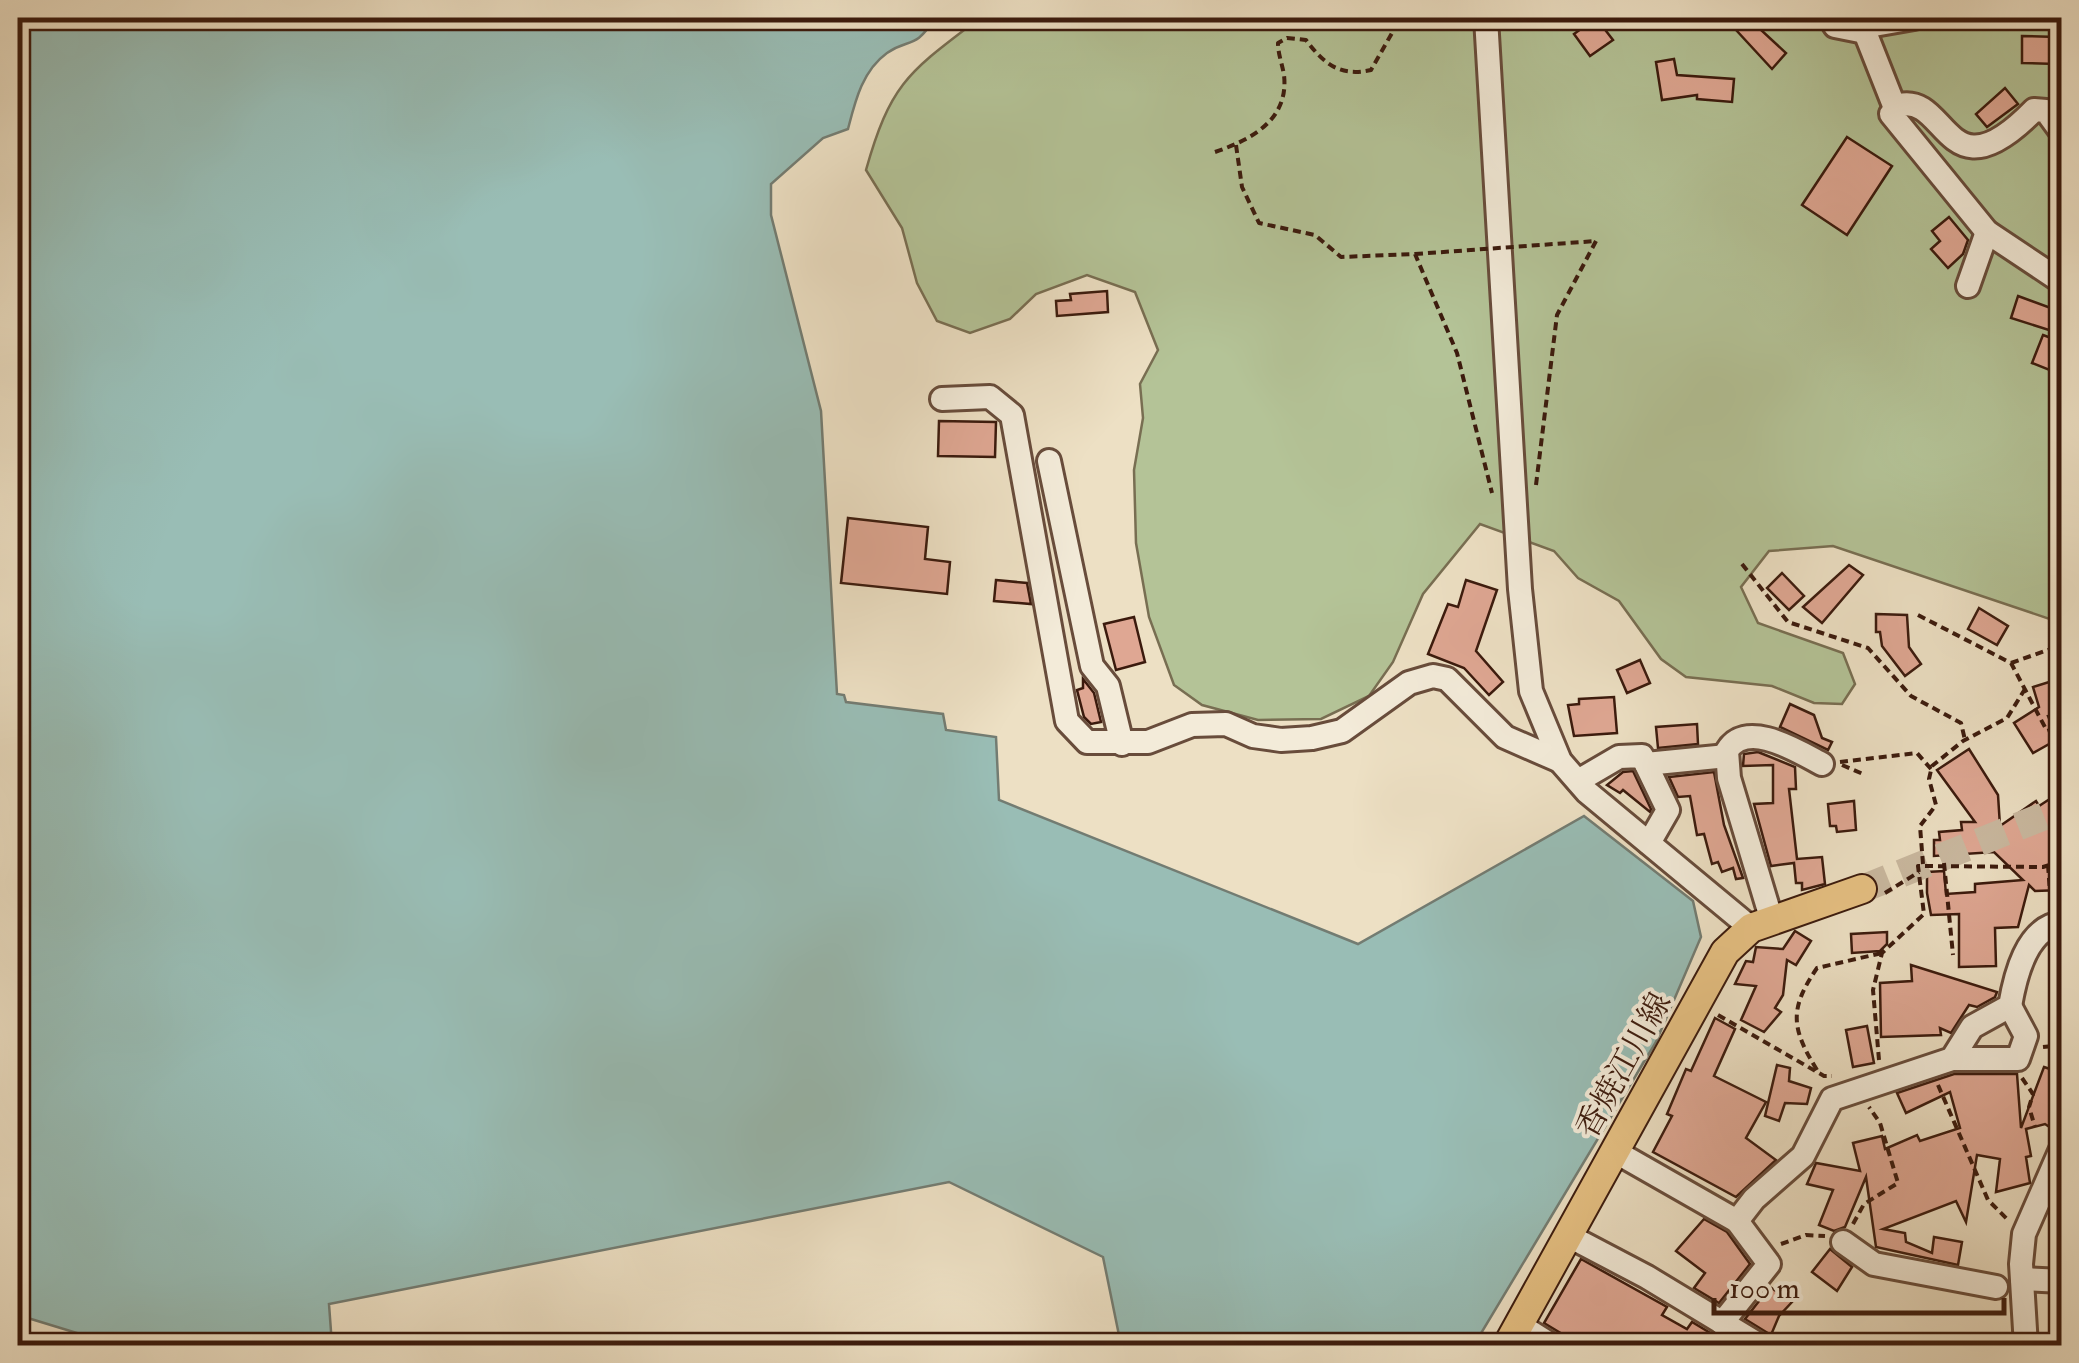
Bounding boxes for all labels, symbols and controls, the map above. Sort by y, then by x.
street label: 香焼江川線 [1568,986,1680,1145]
scale bar [1714,1253,2004,1315]
text: 100 m [1729,1270,1800,1307]

